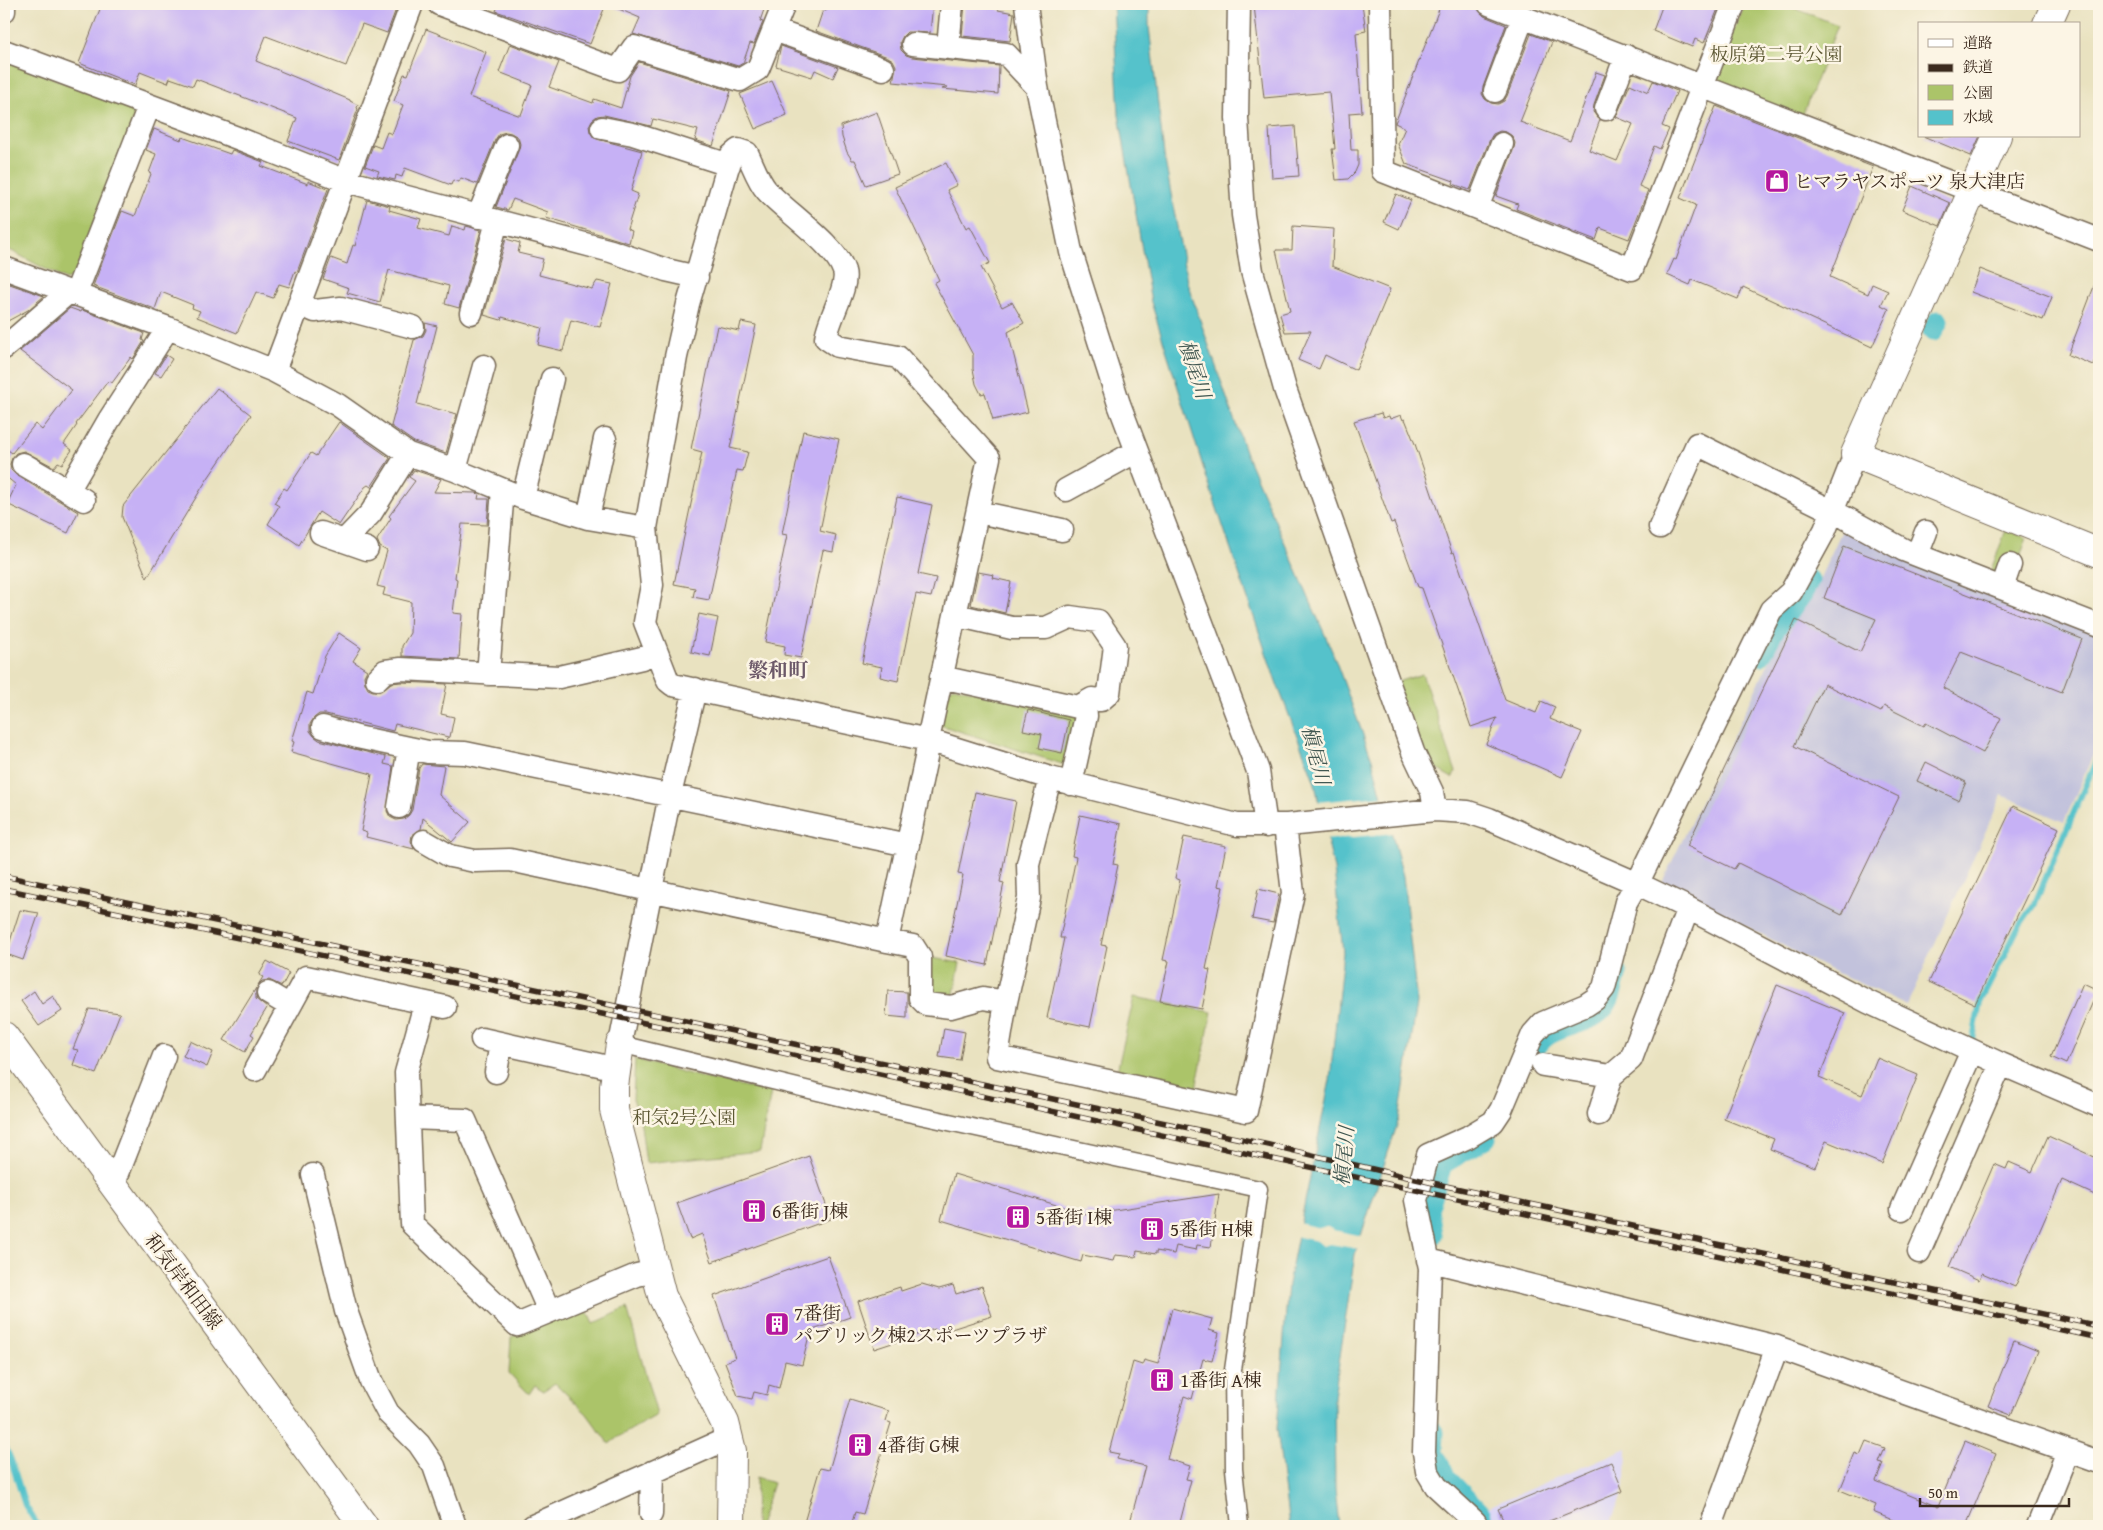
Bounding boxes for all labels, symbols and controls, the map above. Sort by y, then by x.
legend [1918,22,2080,138]
text: 道路 [1963,32,1993,53]
park label: 板原第二号公園 [1709,40,1843,68]
text: 鉄道 [1963,56,1993,77]
text: 公園 [1963,82,1993,103]
text: 水域 [1963,106,1993,127]
place label: ヒマラヤスポーツ 泉大津店 [1794,167,2025,195]
shop icon: ヒマラヤスポーツ 泉大津店 [1764,168,1790,194]
water label: 槇尾川 [1172,336,1219,404]
district label: 繁和町 [748,655,809,684]
water label: 槇尾川 [1295,722,1338,789]
park label: 和気2号公園 [632,1103,736,1131]
water label: 槇尾川 [1326,1123,1361,1187]
place label: 6番街 J棟 [772,1197,848,1225]
building icon: 6番街 J棟 [741,1198,767,1224]
place label: 5番街 I棟 [1036,1203,1112,1231]
building icon: 5番街 I棟 [1005,1204,1031,1230]
place label: 5番街 H棟 [1170,1215,1253,1243]
building icon: 5番街 H棟 [1139,1216,1165,1242]
street label: 和気岸和田線 [139,1227,229,1335]
place label: 7番街 パブリック棟2スポーツプラザ [794,1299,1048,1349]
building icon: 7番街 パブリック棟2スポーツプラザ [764,1311,790,1337]
place label: 1番街 A棟 [1180,1366,1262,1394]
building icon: 1番街 A棟 [1149,1367,1175,1393]
place label: 4番街 G棟 [878,1431,960,1459]
building icon: 4番街 G棟 [847,1432,873,1458]
scale bar [1920,1475,2069,1507]
text: 50 m [1928,1482,1959,1503]

